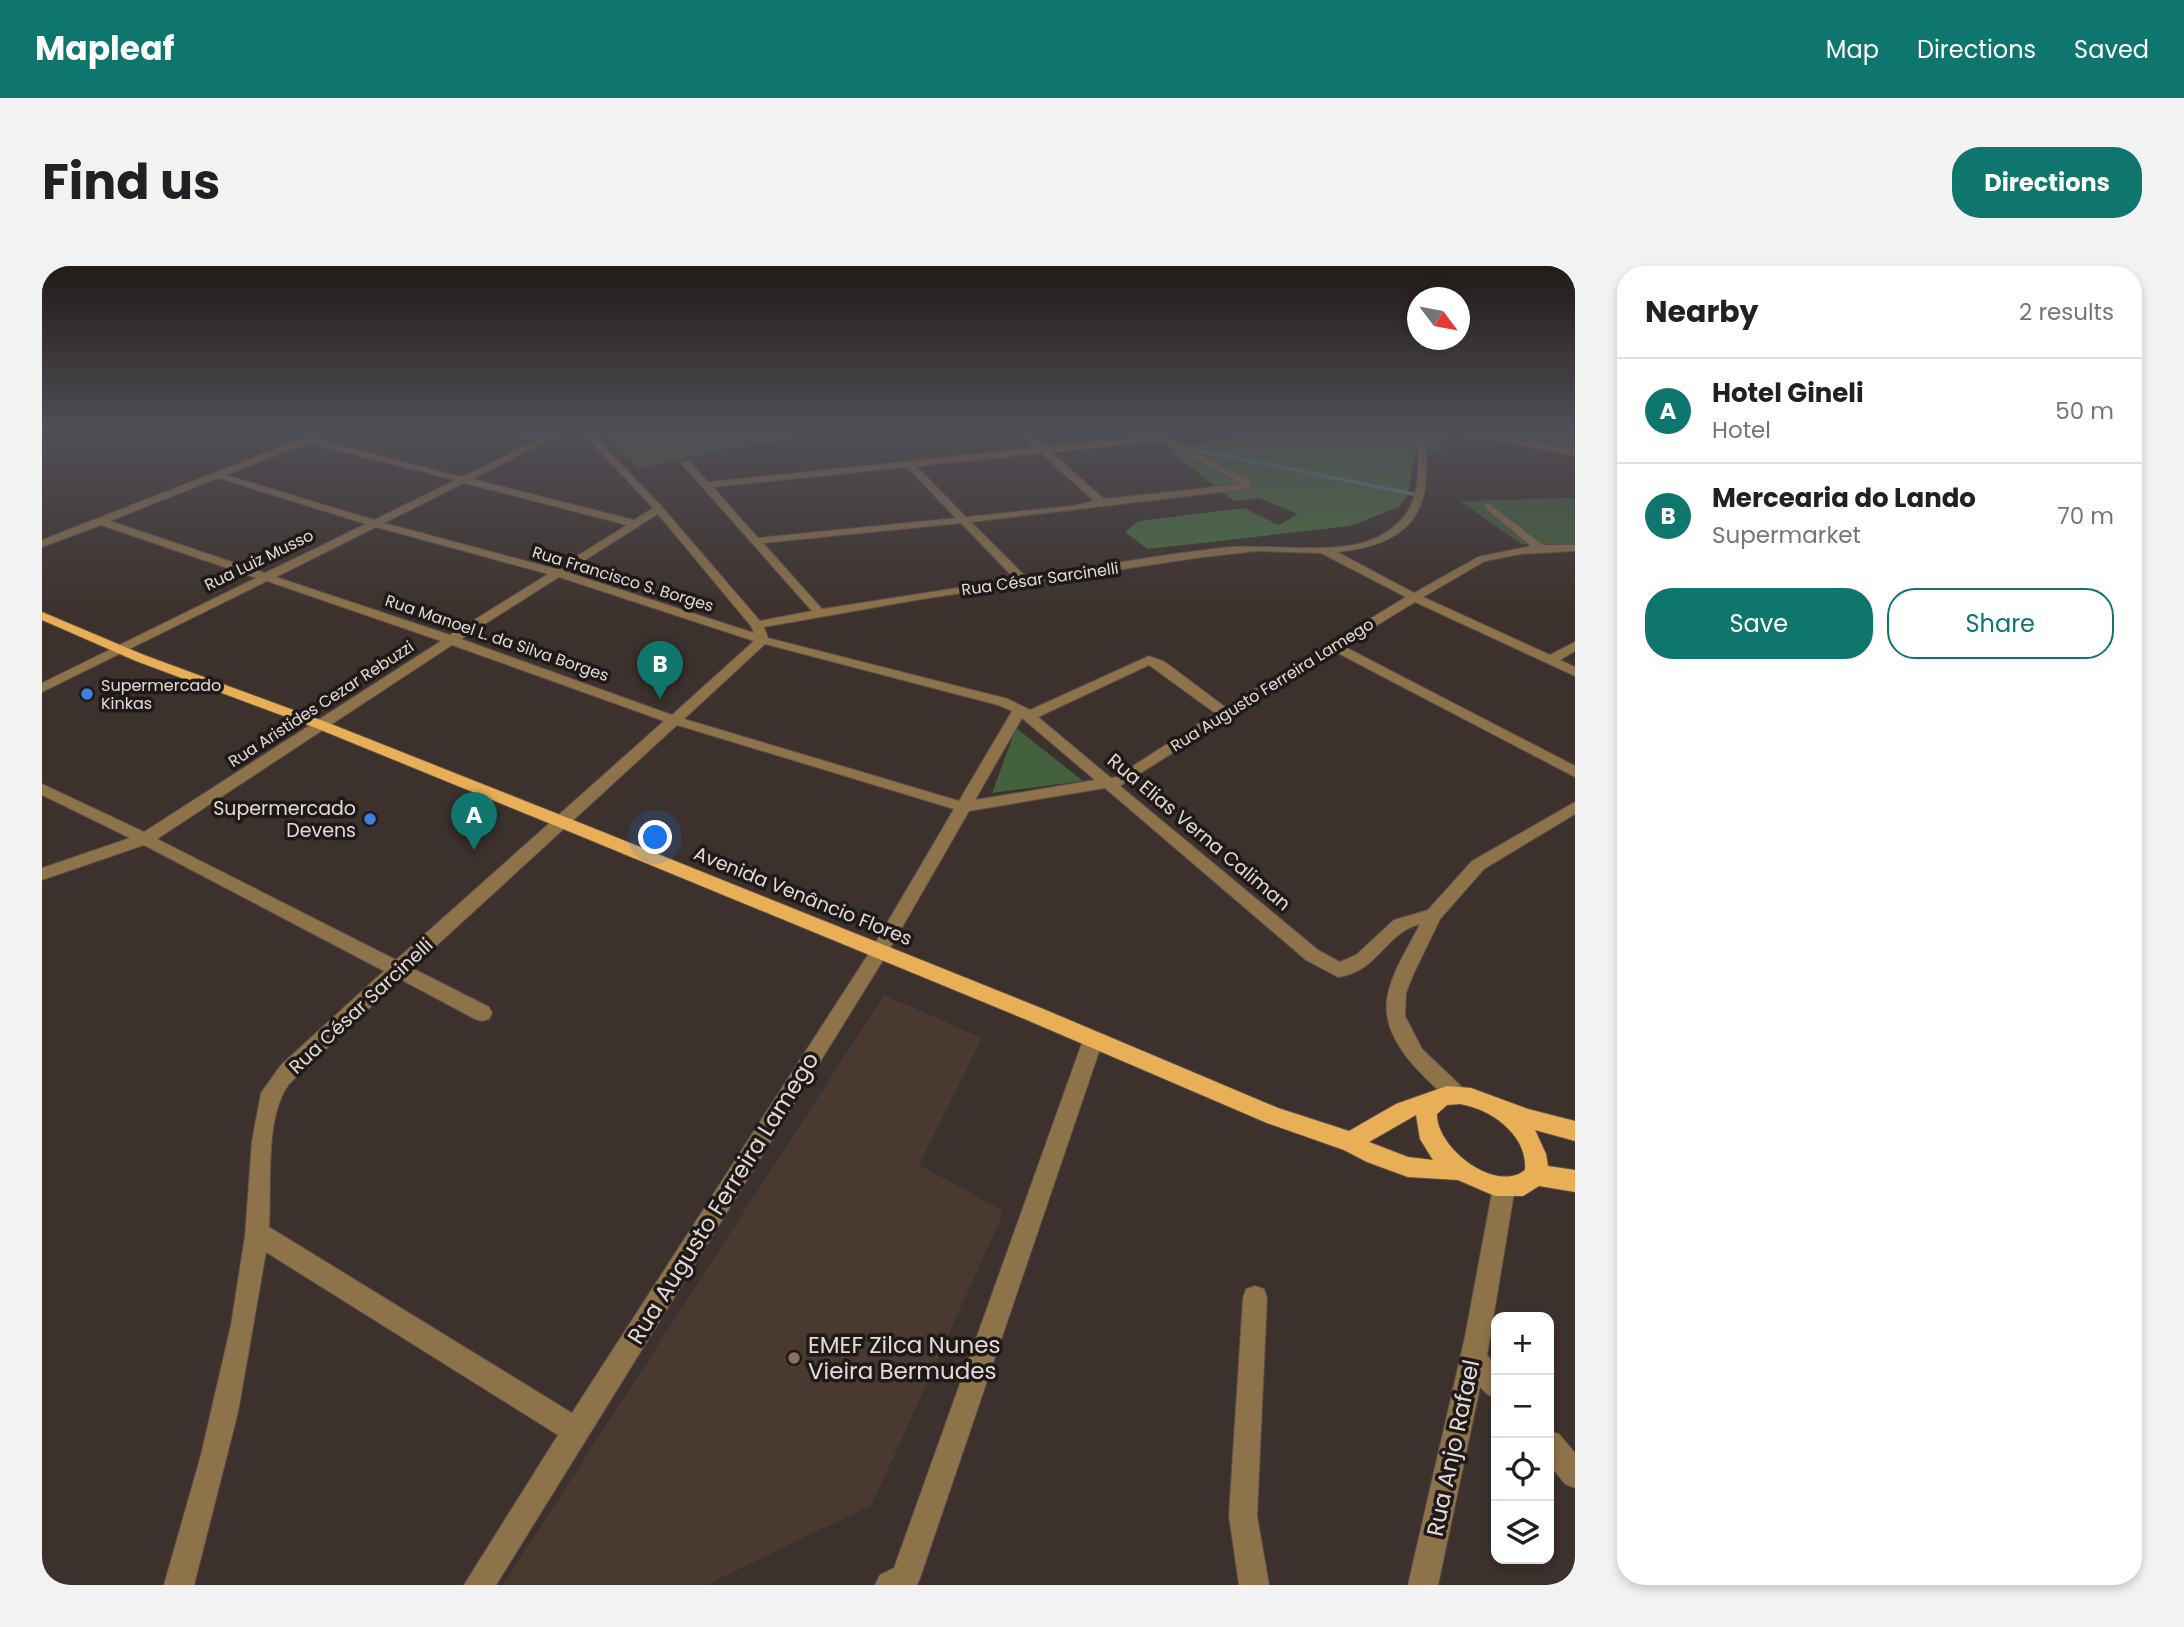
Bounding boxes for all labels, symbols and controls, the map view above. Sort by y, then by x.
text: Mapleaf [35,25,174,72]
text: Map [1826,33,1879,66]
text: Directions [1917,33,2036,66]
text: Saved [2074,33,2149,66]
button: Directions [1952,147,2142,218]
text: Find us [42,148,220,216]
north arrow [1407,287,1470,350]
text: Nearby [1645,290,1759,333]
text: 2 results [2019,296,2114,328]
text: Hotel Gineli [1712,375,1864,411]
text: A [1660,395,1676,427]
text: 50 m [2055,395,2114,427]
text: Hotel [1712,414,1771,446]
text: Mercearia do Lando [1712,480,1976,516]
text: B [1660,500,1676,532]
text: 70 m [2057,500,2114,532]
text: Supermarket [1712,519,1861,551]
street label: Rua Luiz Musso [201,524,317,596]
street label: Rua Francisco S. Borges [530,540,716,618]
street label: Rua César Sarcinelli [960,557,1120,601]
button: Save [1645,588,1873,659]
button: Share [1887,588,2114,659]
street label: Rua Manoel L. da Silva Borges [382,589,612,687]
street label: Rua Augusto Ferreira Lamego [1166,613,1378,757]
street label: Rua Aristides Cezar Rebuzzi [224,635,418,773]
pin: B [637,641,683,699]
place label: Supermercado Kinkas [101,674,221,715]
marker: Supermercado Kinkas [79,686,95,702]
street label: Rua Elias Verna Caliman [1102,747,1296,917]
pin: A [451,792,497,850]
place label: Supermercado Devens [213,795,356,844]
marker: Supermercado Devens [362,811,378,827]
your location [638,820,672,854]
street label: Avenida Venâncio Flores [690,840,916,952]
street label: Rua César Sarcinelli [283,932,439,1080]
street label: Rua Augusto Ferreira Lamego [620,1046,826,1350]
map controls [1491,1312,1554,1564]
button: + [1491,1312,1554,1375]
place label: EMEF Zilca Nunes Vieira Bermudes [808,1329,1000,1387]
marker: EMEF Zilca Nunes Vieira Bermudes [786,1350,802,1366]
street label: Rua Anjo Rafael [1419,1357,1487,1539]
button: − [1491,1375,1554,1438]
button: locate [1491,1438,1554,1501]
button: layers [1491,1501,1554,1564]

